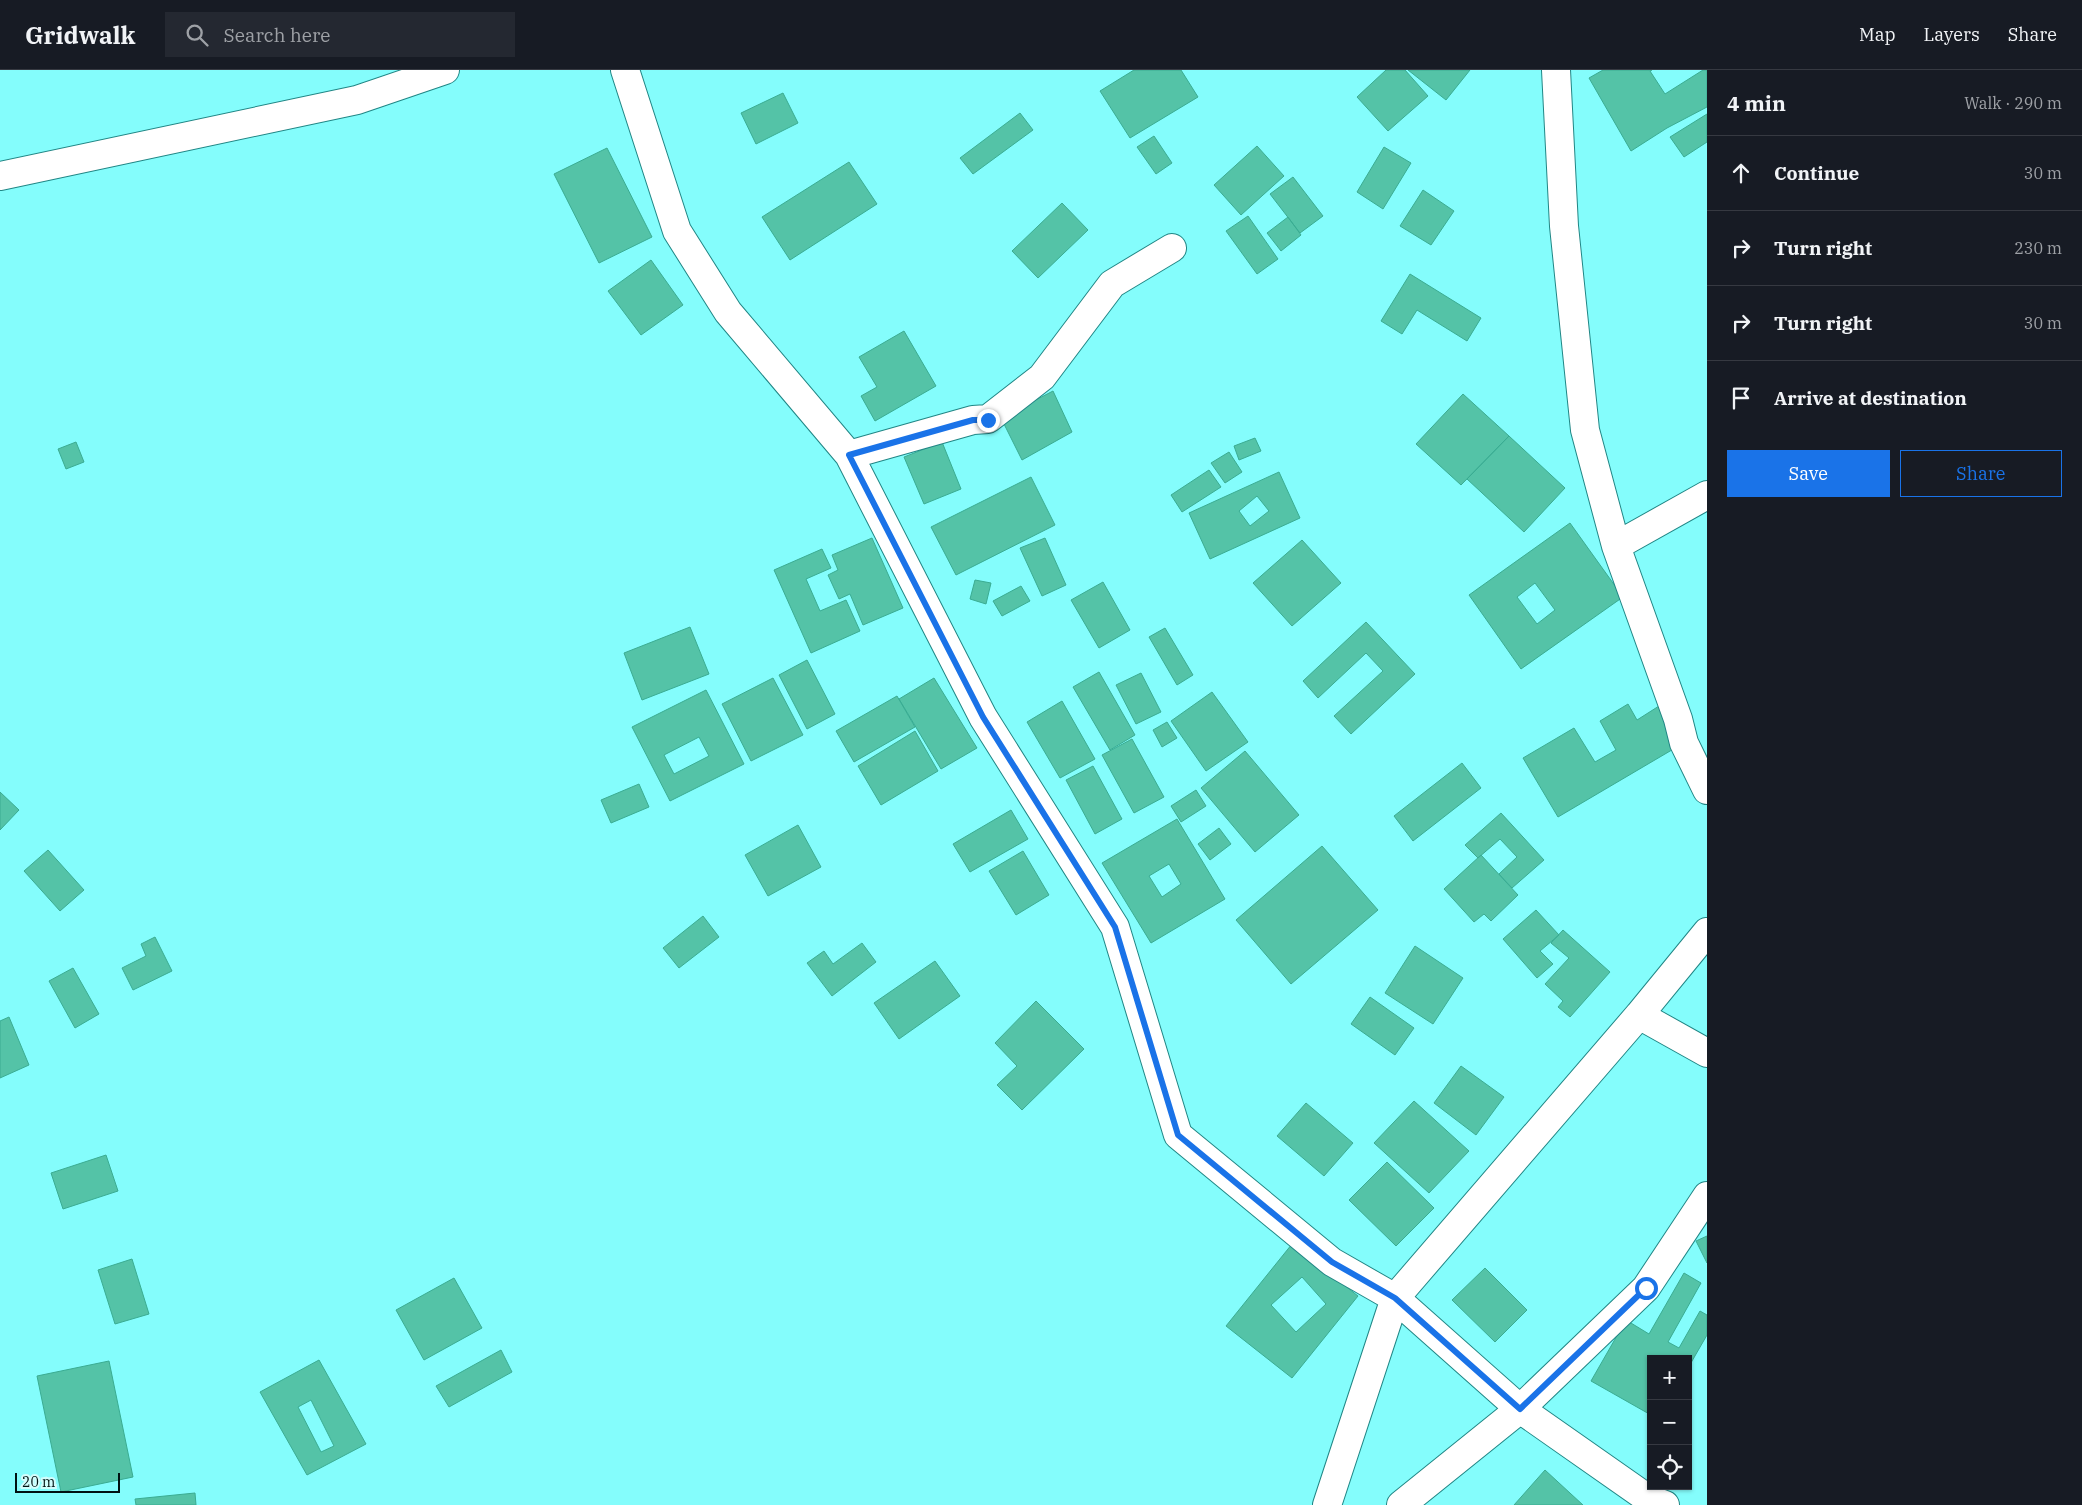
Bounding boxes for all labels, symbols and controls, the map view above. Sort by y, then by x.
search box [165,12,515,57]
text: Gridwalk [25,19,135,51]
icon: search [183,21,211,49]
text: Search here [223,23,331,47]
text: Map [1859,23,1896,46]
text: Layers [1924,23,1980,46]
text: Share [2008,23,2057,46]
text: 4 min [1727,89,1786,117]
text: Walk · 290 m [1964,93,2062,113]
icon: ahead [1727,159,1755,187]
text: Continue [1774,161,1859,185]
text: 30 m [2024,163,2062,183]
icon: right [1727,234,1755,262]
text: Turn right [1774,236,1872,260]
text: 230 m [2014,238,2062,258]
icon: right [1727,309,1755,337]
text: Turn right [1774,311,1872,335]
text: 30 m [2024,313,2062,333]
icon: arrive [1727,384,1755,412]
text: Arrive at destination [1774,386,1967,410]
route end [977,409,1000,432]
button: Save [1727,450,1890,497]
button: Share [1900,450,2062,497]
route start [1635,1277,1658,1300]
map controls [1647,1355,1692,1490]
button: + [1647,1355,1692,1400]
button: − [1647,1400,1692,1445]
button: locate [1647,1445,1692,1490]
scale bar [15,1470,120,1493]
text: 20 m [22,1473,55,1491]

